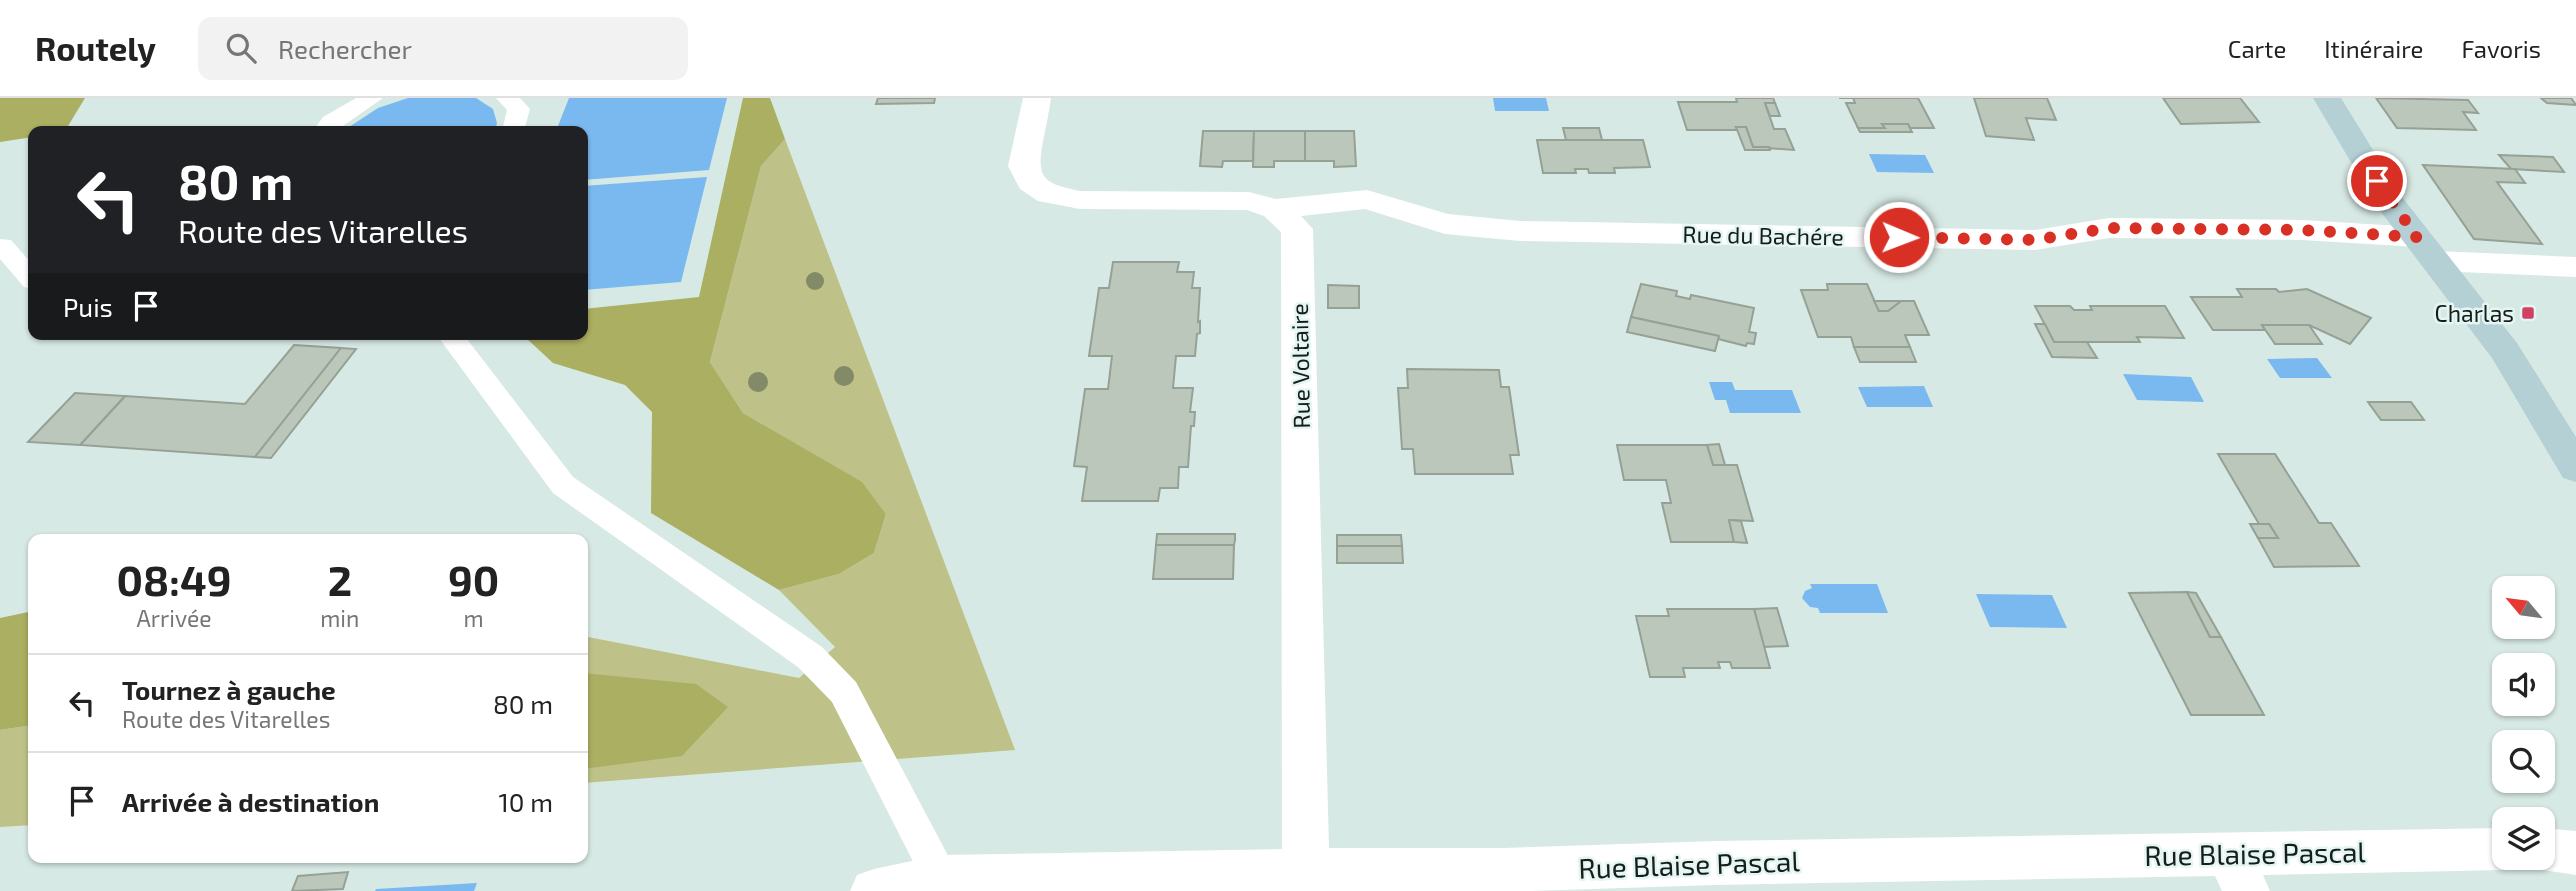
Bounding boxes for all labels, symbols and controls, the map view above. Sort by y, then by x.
search box [198,17,688,80]
text: Routely [35,28,156,68]
icon: search [222,29,260,67]
text: Rechercher [278,33,412,64]
text: Carte [2228,34,2286,63]
text: Itinéraire [2324,34,2423,63]
text: Favoris [2461,34,2541,63]
text: 80 m [178,151,293,210]
pin [2347,151,2407,211]
icon: left [63,154,154,245]
icon: arrive [2358,162,2396,200]
position arrow [1862,200,1936,274]
text: Route des Vitarelles [178,211,468,249]
street label: Rue du Bachére [1682,220,1844,250]
icon: arrive [127,287,165,325]
text: Puis [63,291,113,322]
place label: Charlas [2435,299,2514,327]
street label: Rue Voltaire [1285,303,1315,429]
marker: Charlas [2520,305,2536,321]
text: 08:49 [117,554,232,604]
text: 2 [328,554,352,604]
text: 90 [448,554,499,604]
north arrow [2492,576,2555,639]
map controls [2492,576,2555,870]
text: Arrivée [137,604,212,632]
text: min [320,604,359,632]
text: m [464,604,484,632]
button: sound [2492,653,2555,716]
text: Tournez à gauche [122,674,336,705]
icon: left [63,684,101,722]
text: 80 m [493,688,553,719]
text: Route des Vitarelles [122,705,330,733]
button: search [2492,730,2555,793]
icon: arrive [63,782,101,820]
text: Arrivée à destination [122,786,379,817]
text: 10 m [498,786,553,817]
button: layers [2492,807,2555,870]
street label: Rue Blaise Pascal [2144,834,2367,872]
street label: Rue Blaise Pascal [1578,843,1801,885]

